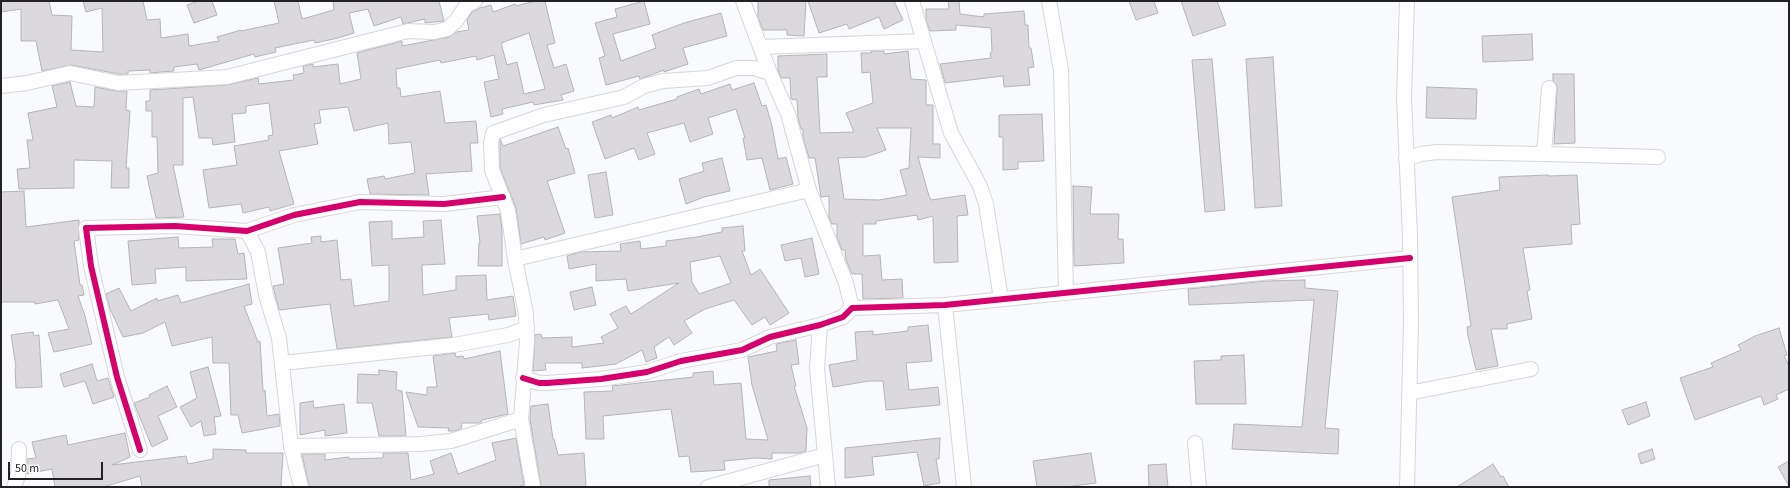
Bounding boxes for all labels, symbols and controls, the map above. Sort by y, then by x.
scale bar [10,454,105,480]
text: 50 m [15,460,39,477]

